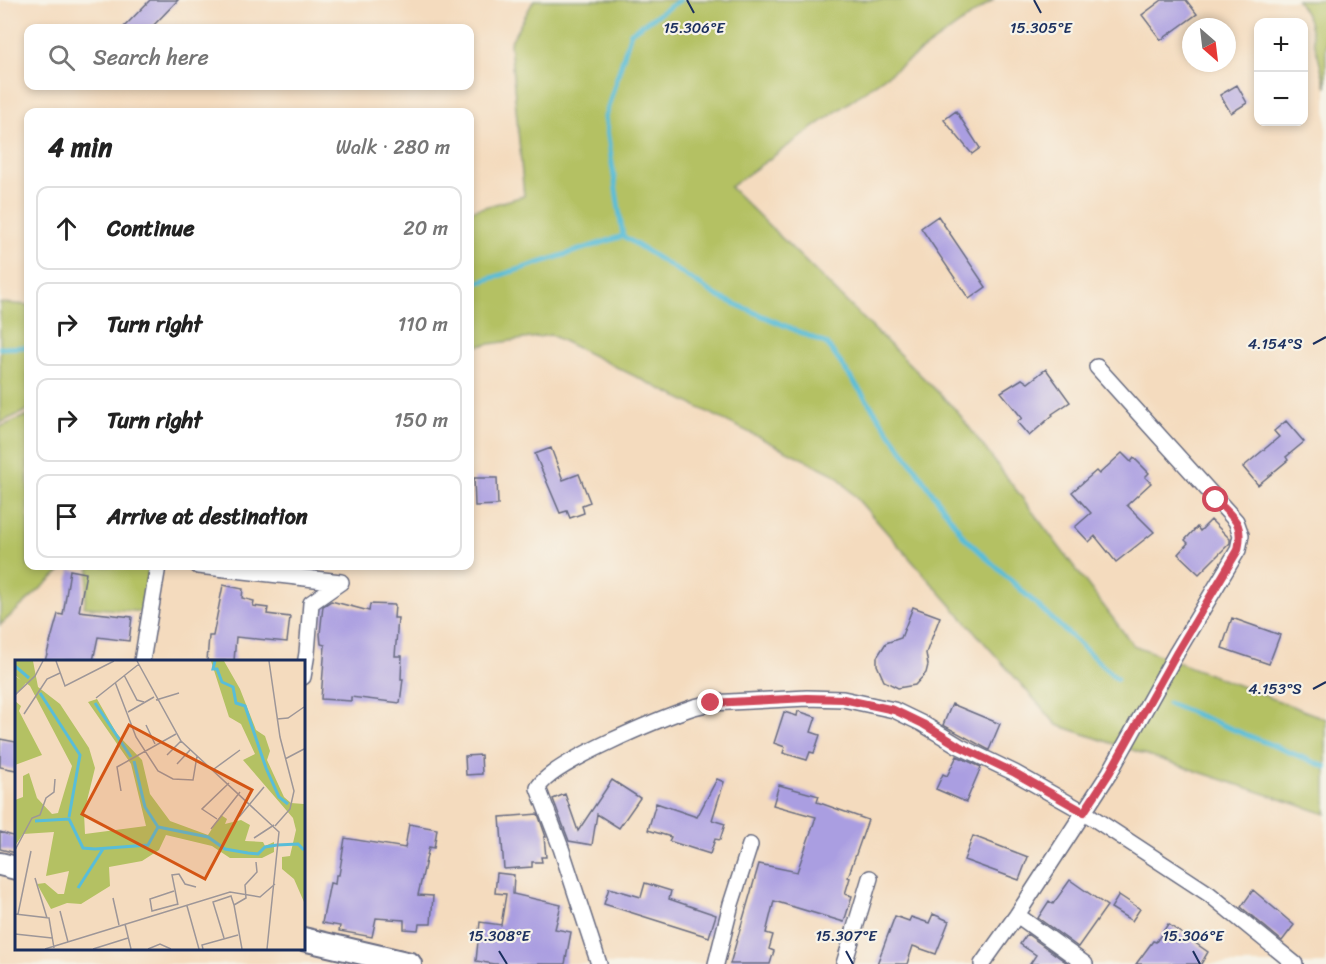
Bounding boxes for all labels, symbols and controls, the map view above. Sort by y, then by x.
text: 15.306°E [663,15,726,41]
text: 15.305°E [1010,15,1074,41]
north arrow [1182,18,1236,72]
map controls [1254,18,1308,126]
button: + [1254,18,1308,72]
search box [24,24,474,90]
text: Search here [93,38,209,77]
icon: search [45,41,78,74]
button: − [1254,72,1308,126]
text: 4 min [48,124,112,170]
text: Walk · 280 m [336,130,450,165]
text: Continue [107,209,195,248]
text: 20 m [403,211,448,246]
icon: ahead [50,212,83,245]
text: Turn right [107,305,202,344]
text: 110 m [398,307,448,342]
icon: right [50,308,83,341]
text: 4.154°S [1248,331,1303,357]
text: Turn right [107,401,202,440]
text: 150 m [394,403,448,438]
icon: right [50,404,83,437]
route start [1202,486,1228,512]
text: Arrive at destination [107,497,308,536]
icon: arrive [50,500,83,533]
inset map [15,660,304,949]
text: 4.153°S [1248,676,1302,702]
route end [697,689,723,715]
text: 15.308°E [468,923,531,949]
text: 15.307°E [815,923,878,949]
text: 15.306°E [1162,923,1225,949]

